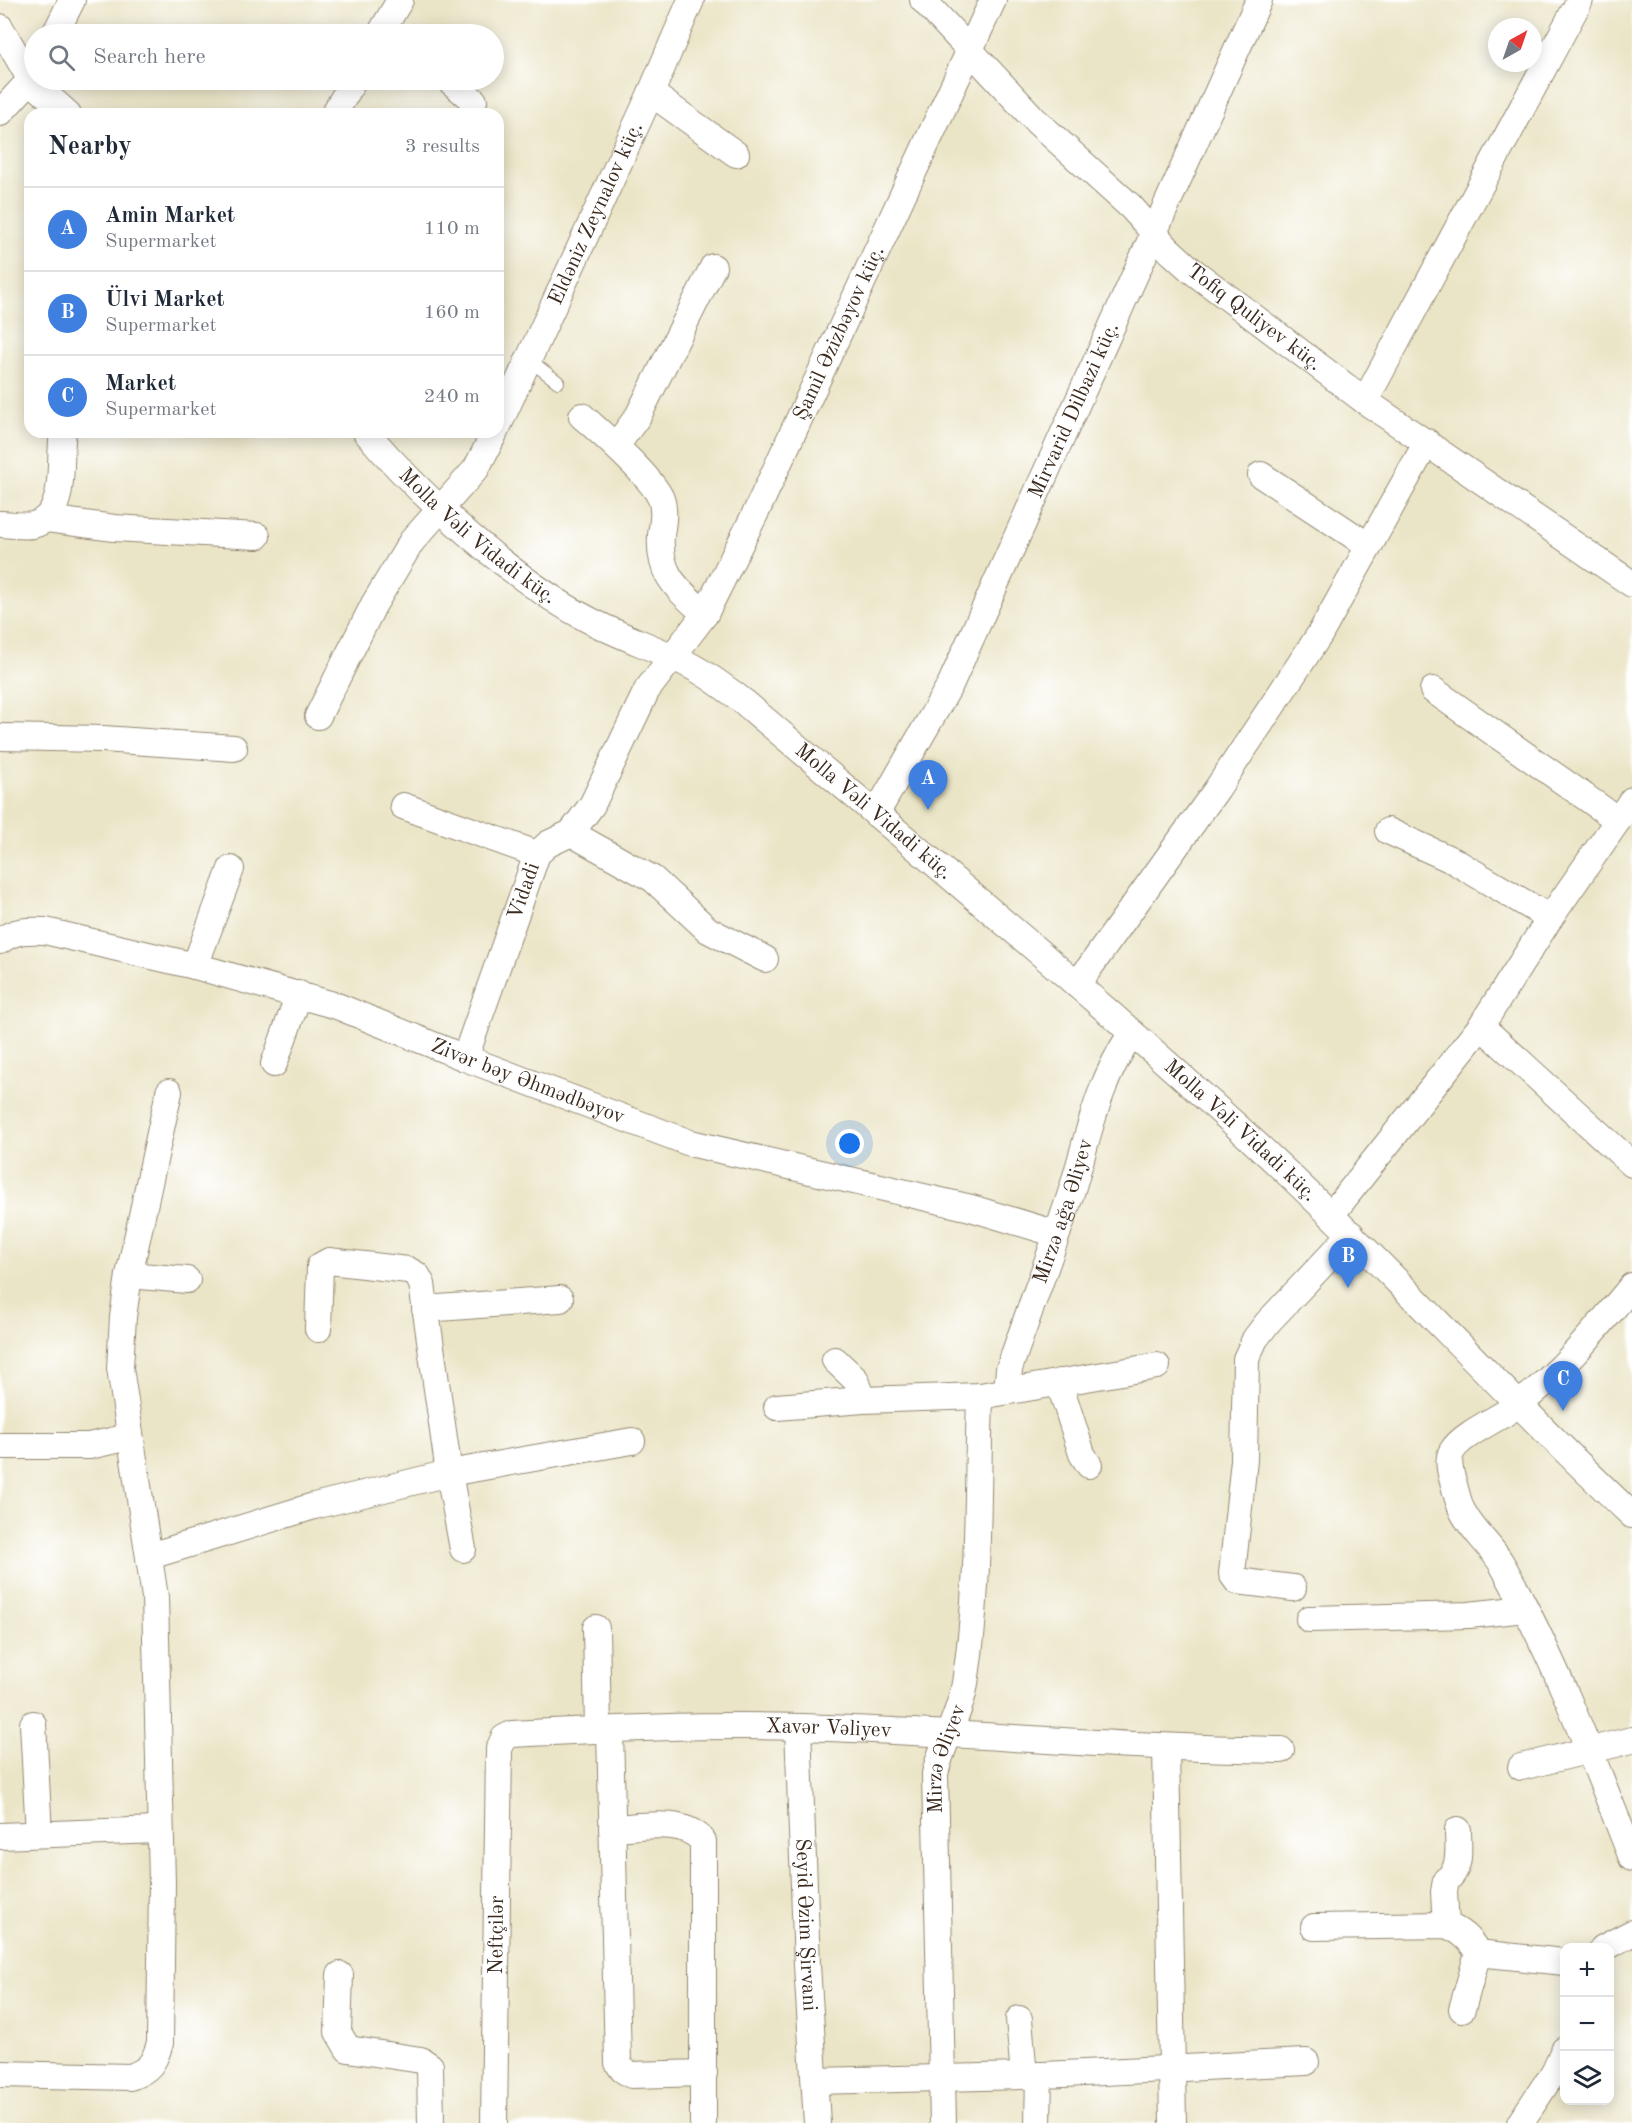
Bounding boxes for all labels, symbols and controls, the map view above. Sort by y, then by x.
north arrow [1488,18,1542,72]
search box [24,24,504,90]
icon: search [45,41,78,74]
text: Search here [93,46,206,68]
street label: Eldəniz Zeynalov küç. [545,119,647,308]
text: Nearby [48,134,132,160]
text: 3 results [405,137,480,157]
text: Amin Market [105,205,235,227]
text: A [60,219,75,239]
text: 110 m [424,219,480,239]
text: Supermarket [105,232,216,252]
street label: Şamil Əzizbəyov küç. [789,242,888,424]
street label: Tofiq Quliyev küç. [1183,260,1326,375]
text: Ülvi Market [105,289,225,311]
text: B [60,303,75,323]
text: 160 m [424,303,480,323]
text: Supermarket [105,316,216,336]
street label: Mirvarid Dilbazi küç. [1025,319,1123,502]
text: Market [105,373,176,395]
text: C [61,387,74,407]
text: 240 m [424,387,480,407]
text: Supermarket [105,400,216,420]
street label: Molla Vəli Vidadi küç. [394,464,560,608]
street label: Molla Vəli Vidadi küç. [791,740,956,884]
pin: A [908,760,948,810]
street label: Vidadi [504,860,544,922]
street label: Zivər bəy Əhmədbəyov [428,1035,627,1128]
street label: Molla Vəli Vidadi küç. [1160,1056,1321,1206]
your location [835,1129,864,1158]
street label: Mirzə ağa Əliyev [1030,1136,1096,1286]
pin: B [1328,1238,1368,1288]
pin: C [1544,1362,1582,1411]
street label: Mirzə Əliyev [924,1701,970,1814]
street label: Xavər Vəliyev [766,1716,892,1741]
street label: Seyid Əzim Şirvani [792,1838,820,2012]
street label: Neftçilər [485,1895,508,1975]
map controls [1560,1943,1614,2105]
button: + [1560,1943,1614,1997]
button: − [1560,1997,1614,2051]
button: layers [1560,2051,1614,2105]

